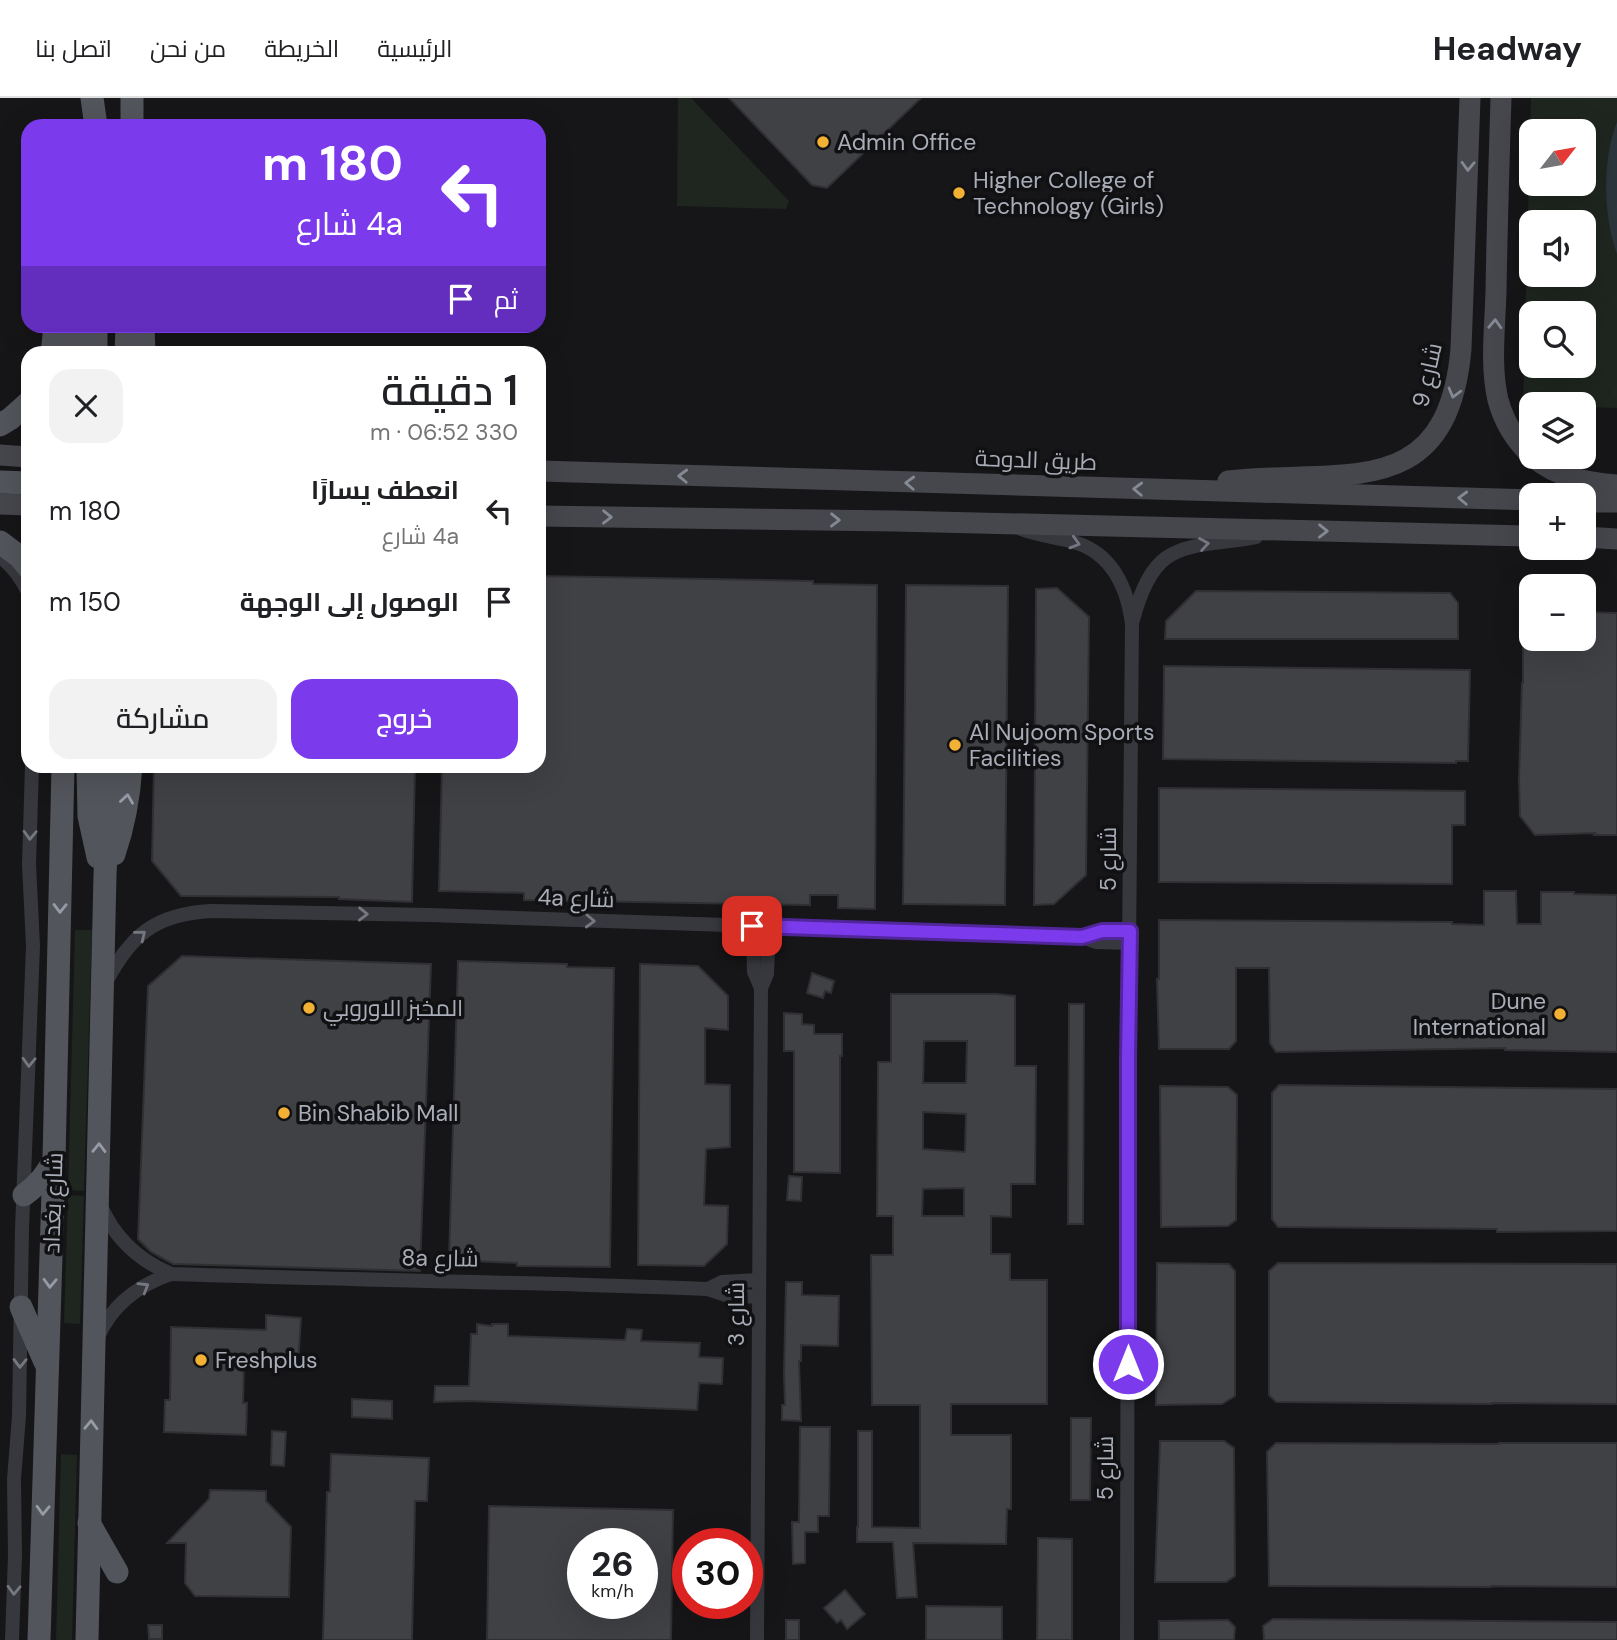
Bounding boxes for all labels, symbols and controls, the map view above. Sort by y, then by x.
text: Headway [1433,27,1582,70]
text: اتصل بنا [35,33,112,64]
text: من نحن [150,33,226,64]
text: الخريطة [264,33,339,64]
text: الرئيسية [377,33,452,64]
north arrow [1519,119,1596,196]
map controls [1519,119,1596,651]
place label: Admin Office [837,127,976,157]
text: 180 m [262,131,403,195]
marker: Admin Office [815,134,831,150]
icon: left [427,147,518,238]
one-way arrow [1461,161,1476,172]
place label: Higher College of Technology (Girls) [973,165,1164,221]
marker: Higher College of Technology (Girls) [951,185,967,201]
text: 4a شارع [296,203,403,245]
button: sound [1519,210,1596,287]
icon: arrive [442,280,480,318]
text: ثم [494,283,518,317]
button: search [1519,301,1596,378]
one-way arrow [1487,318,1502,329]
street label: شارع 9 [1405,340,1450,410]
text: 1 دقيقة [381,363,518,418]
button: close [49,369,123,443]
one-way arrow [1448,387,1462,399]
button: layers [1519,392,1596,469]
text: 330 m · 06:52 [370,417,518,447]
street label: طريق الدوحة [974,443,1098,477]
one-way arrow [677,468,688,483]
text: انعطف يسارًا [311,473,459,507]
one-way arrow [904,475,915,491]
one-way arrow [1132,482,1143,497]
button: + [1519,483,1596,560]
one-way arrow [1457,491,1468,506]
icon: left [480,492,518,530]
text: 180 m [49,494,121,528]
one-way arrow [602,509,613,525]
one-way arrow [830,512,840,528]
text: 4a شارع [382,521,459,551]
one-way arrow [1318,523,1328,539]
one-way arrow [1068,535,1080,550]
one-way arrow [1198,537,1210,552]
button: − [1519,574,1596,651]
icon: arrive [480,583,518,621]
text: 150 m [49,585,121,619]
text: الوصول إلى الوجهة [240,585,459,619]
button: مشاركة [49,679,277,759]
button: خروج [291,679,518,759]
place label: Al Nujoom Sports Facilities [969,717,1155,773]
marker: Al Nujoom Sports Facilities [947,737,963,753]
one-way arrow [120,793,135,804]
street label: شارع 5 [1093,827,1124,891]
one-way arrow [22,829,37,840]
street label: 4a شارع [537,882,615,915]
pin [722,896,782,956]
one-way arrow [52,903,68,914]
one-way arrow [358,906,369,922]
icon: arrive [733,907,771,945]
one-way arrow [585,913,596,928]
one-way arrow [133,931,146,943]
place label: Dune International [1413,986,1546,1042]
place label: المخبز الاوروبي [323,993,463,1026]
marker: المخبز الاوروبي [301,1000,317,1016]
marker: Dune International [1552,1006,1568,1022]
one-way arrow [22,1057,37,1068]
place label: Bin Shabib Mall [298,1098,458,1128]
marker: Bin Shabib Mall [276,1105,292,1121]
one-way arrow [91,1143,107,1153]
street label: شارع بغداد [36,1152,71,1254]
street label: 8a شارع [401,1242,479,1275]
one-way arrow [43,1277,58,1288]
one-way arrow [136,1282,149,1295]
street label: شارع 3 [721,1282,752,1346]
position arrow [1091,1327,1165,1401]
place label: Freshplus [215,1345,317,1375]
marker: Freshplus [193,1352,209,1368]
one-way arrow [12,1358,28,1369]
one-way arrow [84,1419,99,1430]
street label: شارع 5 [1090,1436,1121,1500]
one-way arrow [36,1505,51,1516]
speed limit sign: 30 [672,1528,763,1619]
text: 26 [591,1541,634,1587]
text: km/h [591,1579,634,1603]
one-way arrow [7,1585,22,1596]

